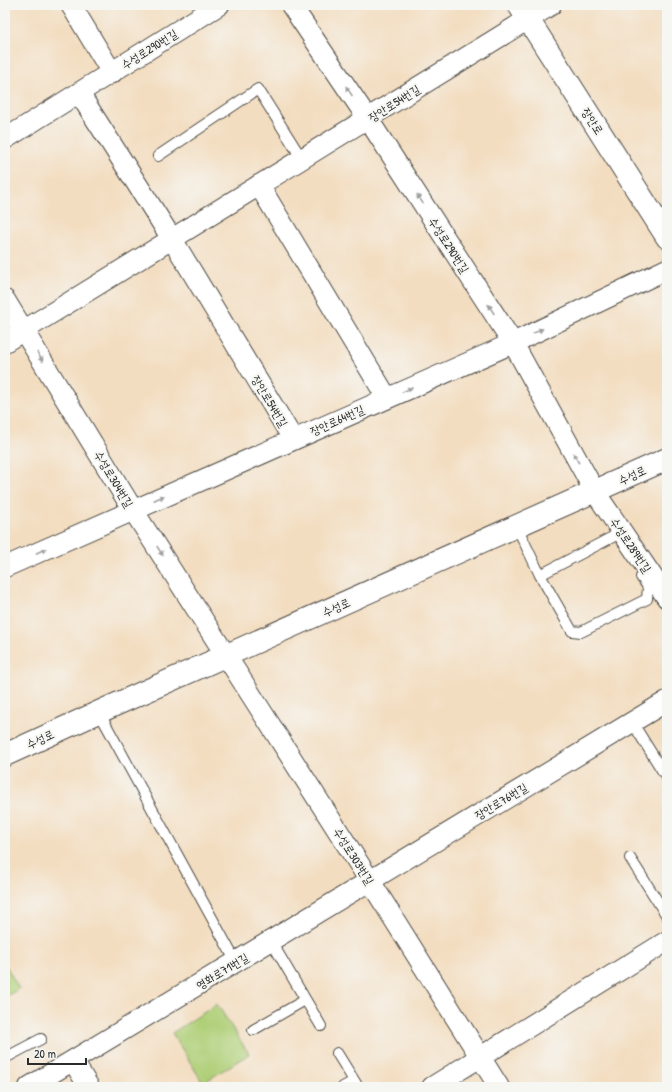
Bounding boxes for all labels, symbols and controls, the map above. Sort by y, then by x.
street label: 수성로290번길 [117,25,181,73]
street label: 장안로54번길 [365,80,423,126]
one-way arrow [345,85,353,96]
street label: 장안로 [578,104,608,138]
one-way arrow [416,194,424,204]
street label: 수성로290번길 [425,214,474,277]
one-way arrow [487,303,495,314]
one-way arrow [532,328,544,334]
one-way arrow [36,352,44,362]
street label: 장안로54번길 [248,372,292,430]
one-way arrow [401,386,413,392]
street label: 장안로64번길 [307,400,367,439]
street label: 수성로304번길 [90,447,138,511]
one-way arrow [573,452,579,464]
street label: 수성로 [615,461,649,489]
one-way arrow [154,495,165,501]
street label: 수성로289번길 [606,514,656,576]
one-way arrow [156,545,163,557]
one-way arrow [35,548,46,554]
street label: 수성로 [319,593,353,621]
street label: 수성로 [23,725,57,753]
street label: 장안로76번길 [471,778,531,823]
street label: 수성로303번길 [330,824,378,888]
street label: 영화로71번길 [193,948,252,993]
scale bar [28,1040,86,1066]
text: 20 m [34,1045,56,1062]

